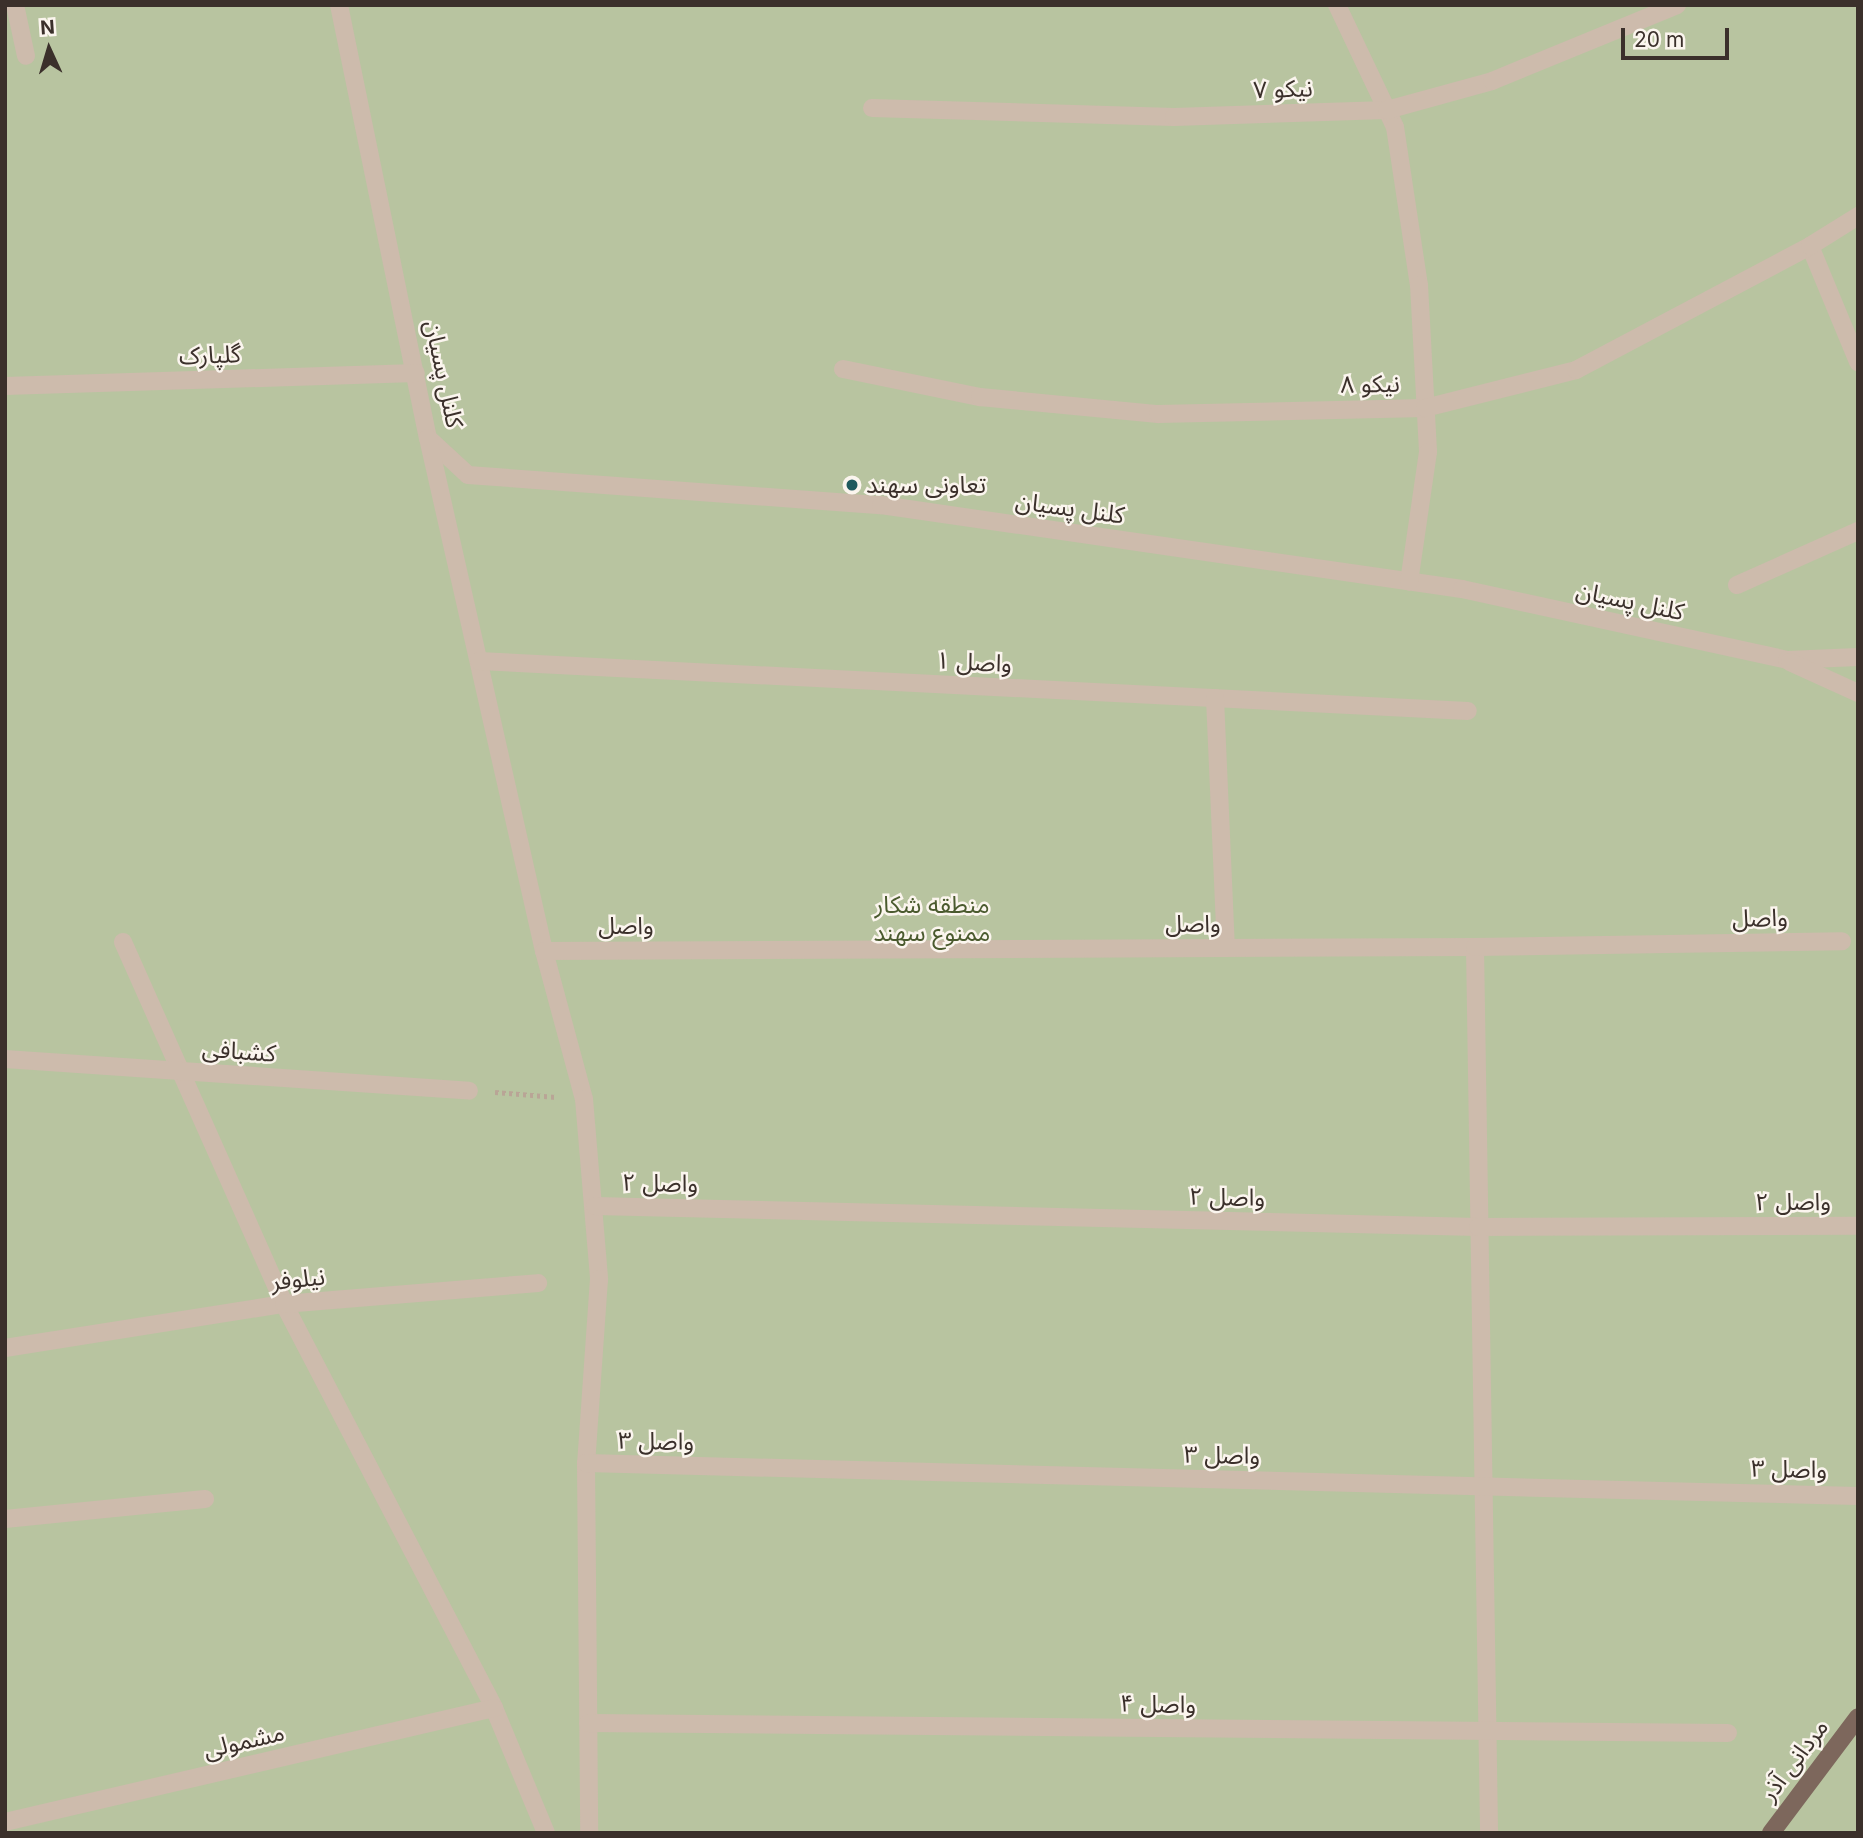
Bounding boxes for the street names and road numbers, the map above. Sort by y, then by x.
street label: نیکو ۷ [1253,74,1313,104]
street label: کلنل پسیان [419,317,469,431]
street label: گلپارک [179,340,241,370]
street label: نیکو ۸ [1340,369,1400,399]
street label: کلنل پسیان [1014,486,1126,530]
street label: کلنل پسیان [1573,576,1687,626]
street label: واصل ۱ [935,646,1013,678]
street label: واصل [1732,903,1788,933]
street label: واصل [1165,910,1221,938]
street label: واصل [598,912,654,940]
street label: کشبافی [201,1034,277,1068]
street label: واصل ۲ [622,1168,698,1198]
street label: واصل ۲ [1189,1182,1265,1212]
street label: واصل ۲ [1755,1188,1831,1216]
street label: نیلوفر [270,1262,326,1296]
street label: واصل ۳ [618,1426,694,1456]
street label: واصل ۳ [1184,1440,1260,1470]
street label: واصل ۳ [1751,1454,1827,1484]
street label: واصل ۴ [1120,1689,1196,1719]
street label: مردانی آذر [1754,1713,1834,1807]
street label: مشمولی [201,1718,287,1764]

